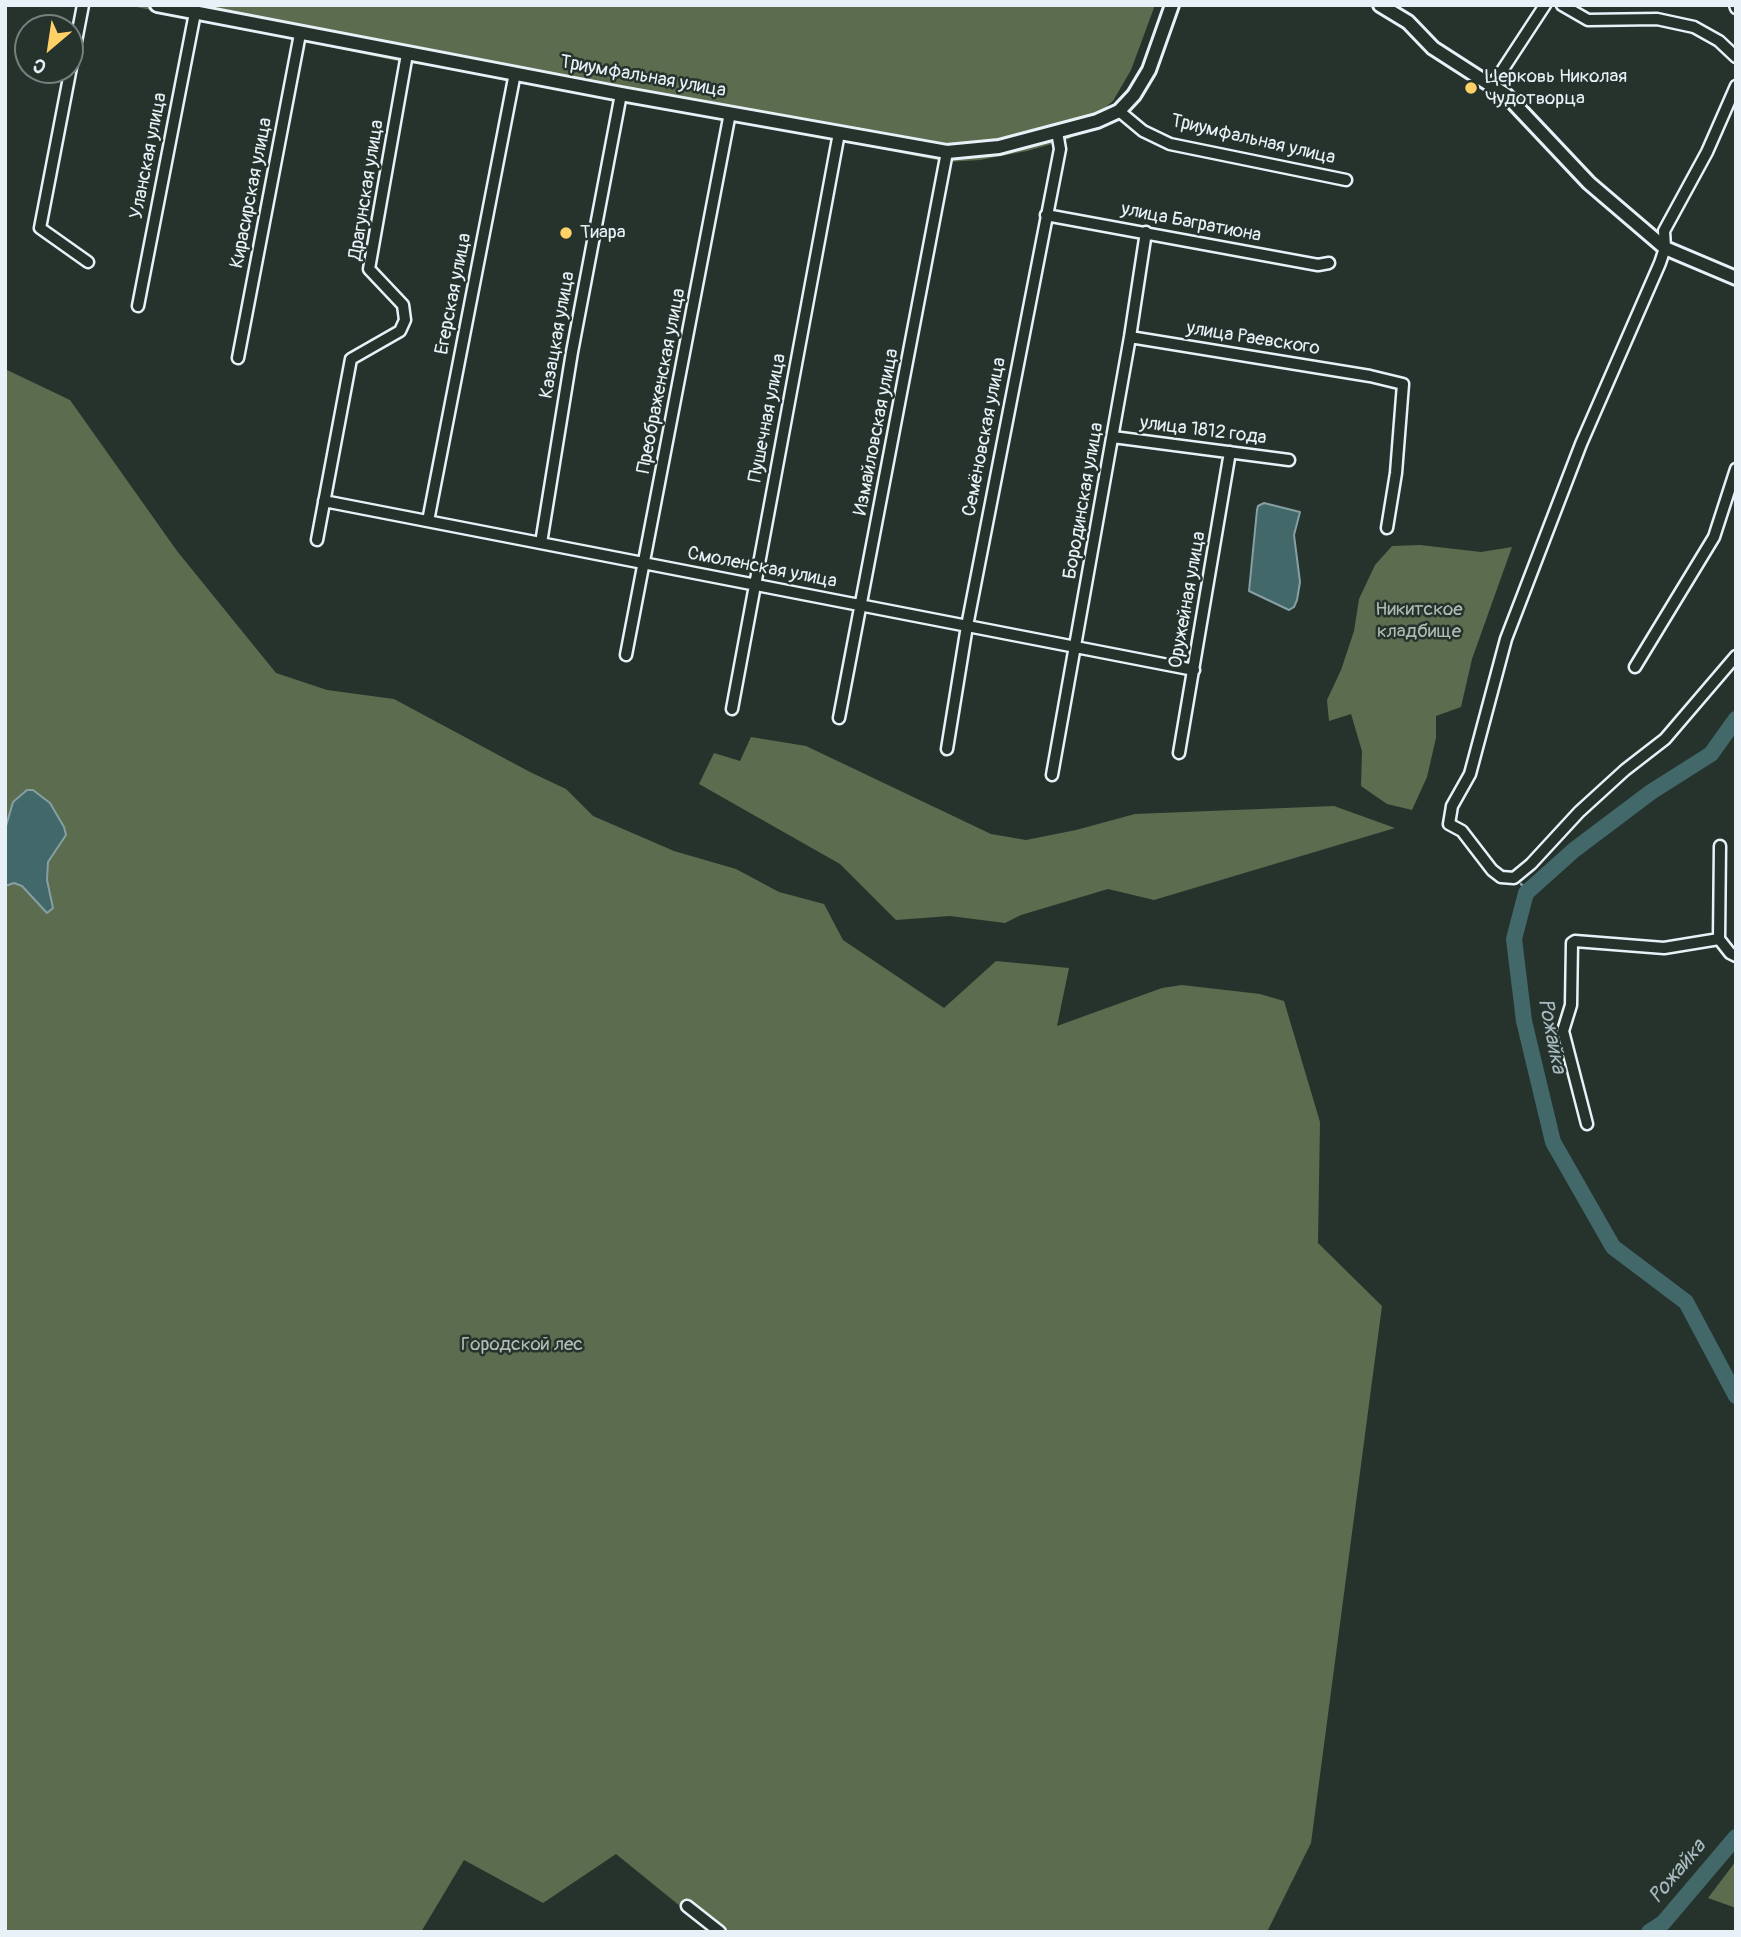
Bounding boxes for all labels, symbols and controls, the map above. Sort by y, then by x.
north arrow [14,14,84,84]
street label: Триумфальная улица [558,51,728,103]
text: С [29,52,51,79]
place label: Церковь Николая Чудотворца [1485,66,1627,110]
marker: Церковь Николая Чудотворца [1463,80,1479,96]
street label: Уланская улица [126,91,172,221]
street label: Триумфальная улица [1168,110,1338,170]
street label: Кирасирская улица [226,116,278,270]
street label: Драгунская улица [345,118,389,262]
street label: улица Багратиона [1119,198,1263,248]
place label: Тиара [580,222,626,244]
marker: Тиара [558,225,574,241]
street label: Егерская улица [431,231,477,357]
street label: Казацкая улица [536,270,580,400]
street label: Преображенская улица [633,286,691,476]
street label: улица Раевского [1185,317,1321,361]
street label: Измайловская улица [850,347,904,517]
street label: Пушечная улица [744,352,792,484]
street label: Семёновская улица [958,356,1012,518]
street label: улица 1812 года [1138,412,1268,450]
street label: Бородинская улица [1059,421,1109,581]
street label: Оружейная улица [1165,530,1211,670]
street label: Смоленская улица [685,542,839,594]
park label: Никитское кладбище [1375,599,1463,643]
water label: Рожайка [1531,996,1571,1076]
park label: Городской лес [461,1334,583,1356]
water label: Рожайка [1644,1835,1712,1909]

